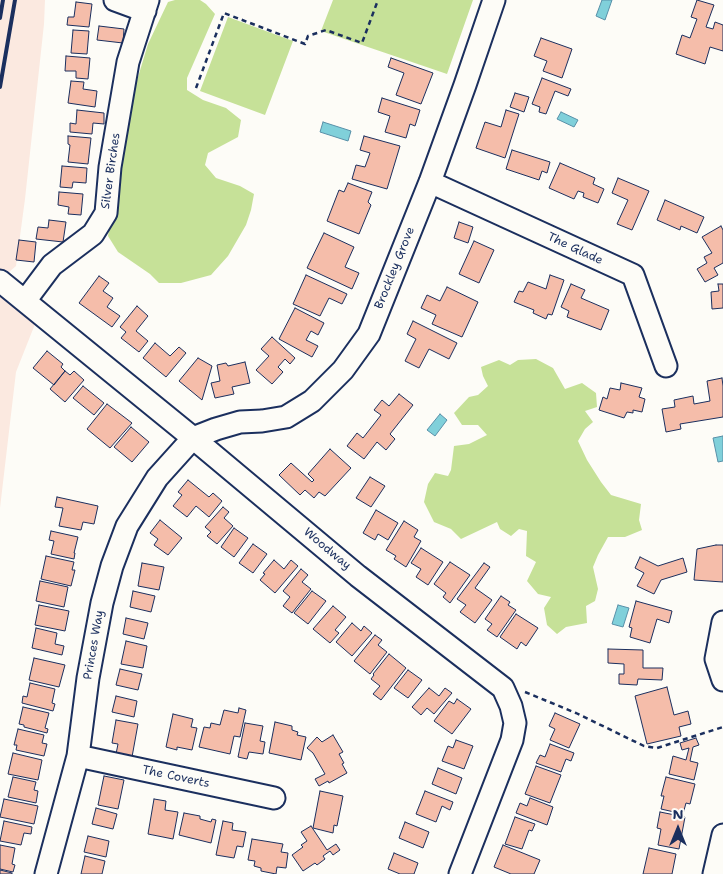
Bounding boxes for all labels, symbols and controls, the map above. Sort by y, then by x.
street label: Silver Birches [99,132,123,210]
street label: Brockley Grove [372,225,418,311]
street label: The Glade [545,230,605,268]
street label: Woodway [300,525,354,573]
street label: Princes Way [81,609,107,681]
street label: The Coverts [141,763,211,791]
north arrow [653,804,703,854]
text: N [672,805,684,823]

